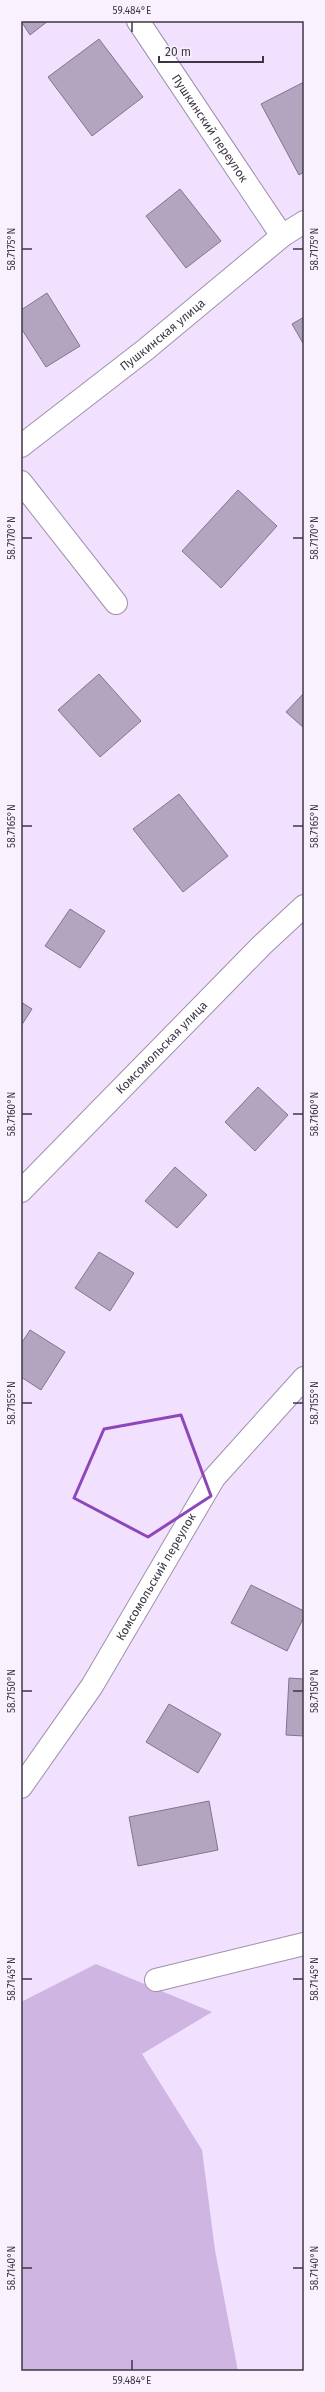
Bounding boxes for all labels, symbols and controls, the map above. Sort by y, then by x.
text: 59.484°E [113,5,151,17]
scale bar [159,38,263,64]
text: 20 m [165,45,191,59]
street label: Пушкинский переулок [169,72,251,185]
text: 58.7175°N [6,228,18,270]
text: 58.7175°N [309,228,321,270]
street label: Пушкинская улица [117,296,208,374]
text: 58.7170°N [6,516,18,560]
text: 58.7170°N [309,516,321,560]
text: 58.7165°N [6,804,18,848]
text: 58.7165°N [309,804,321,848]
street label: Комсомольская улица [113,998,210,1097]
text: 58.7160°N [6,1092,18,1136]
text: 58.7160°N [309,1092,321,1136]
text: 58.7155°N [6,1381,18,1425]
text: 58.7155°N [309,1381,321,1425]
street label: Комсомольский переулок [113,1510,199,1643]
text: 58.7150°N [6,1669,18,1713]
text: 58.7150°N [309,1669,321,1713]
text: 58.7145°N [6,1957,18,2001]
text: 58.7145°N [309,1957,321,2001]
text: 58.7140°N [6,2246,18,2290]
text: 58.7140°N [309,2246,321,2290]
text: 59.484°E [113,2375,151,2387]

